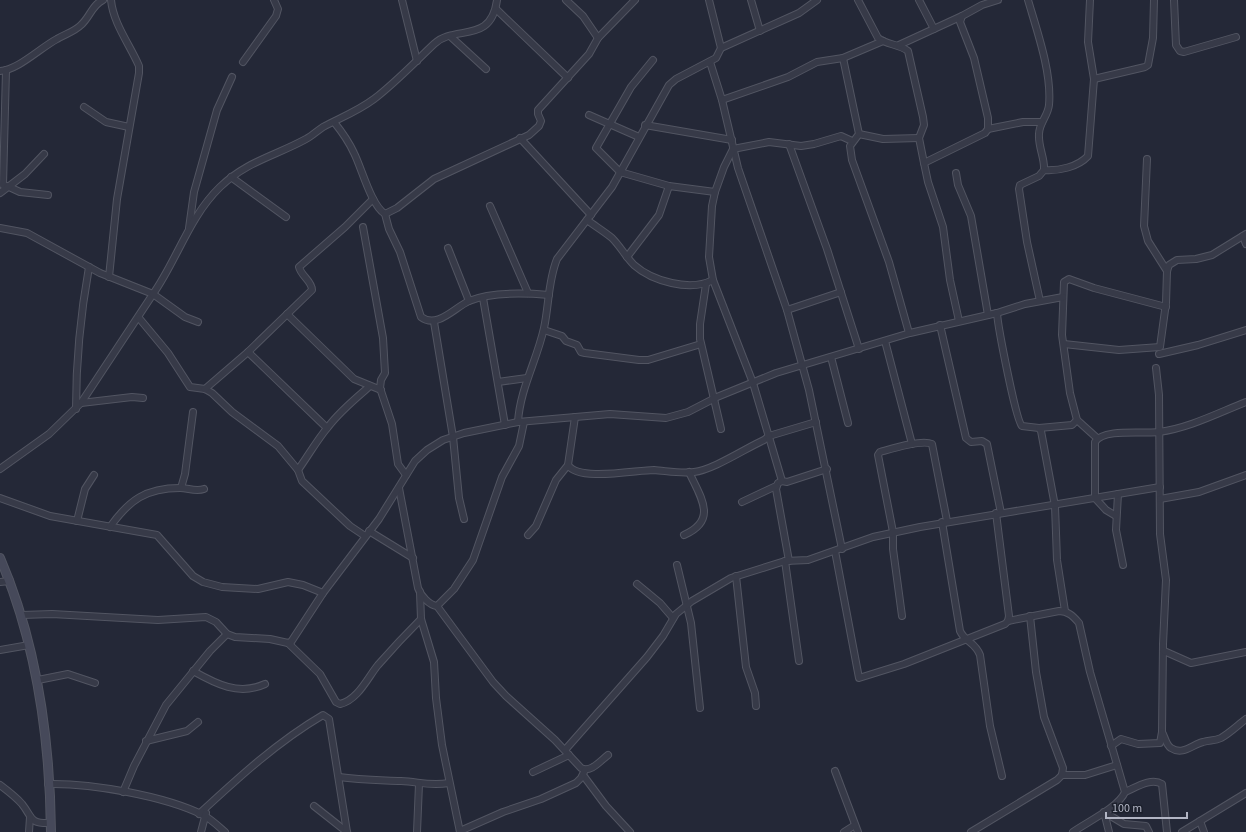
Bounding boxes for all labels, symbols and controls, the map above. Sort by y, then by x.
scale bar [1106,794,1187,820]
text: 100 m [1112,800,1142,817]

